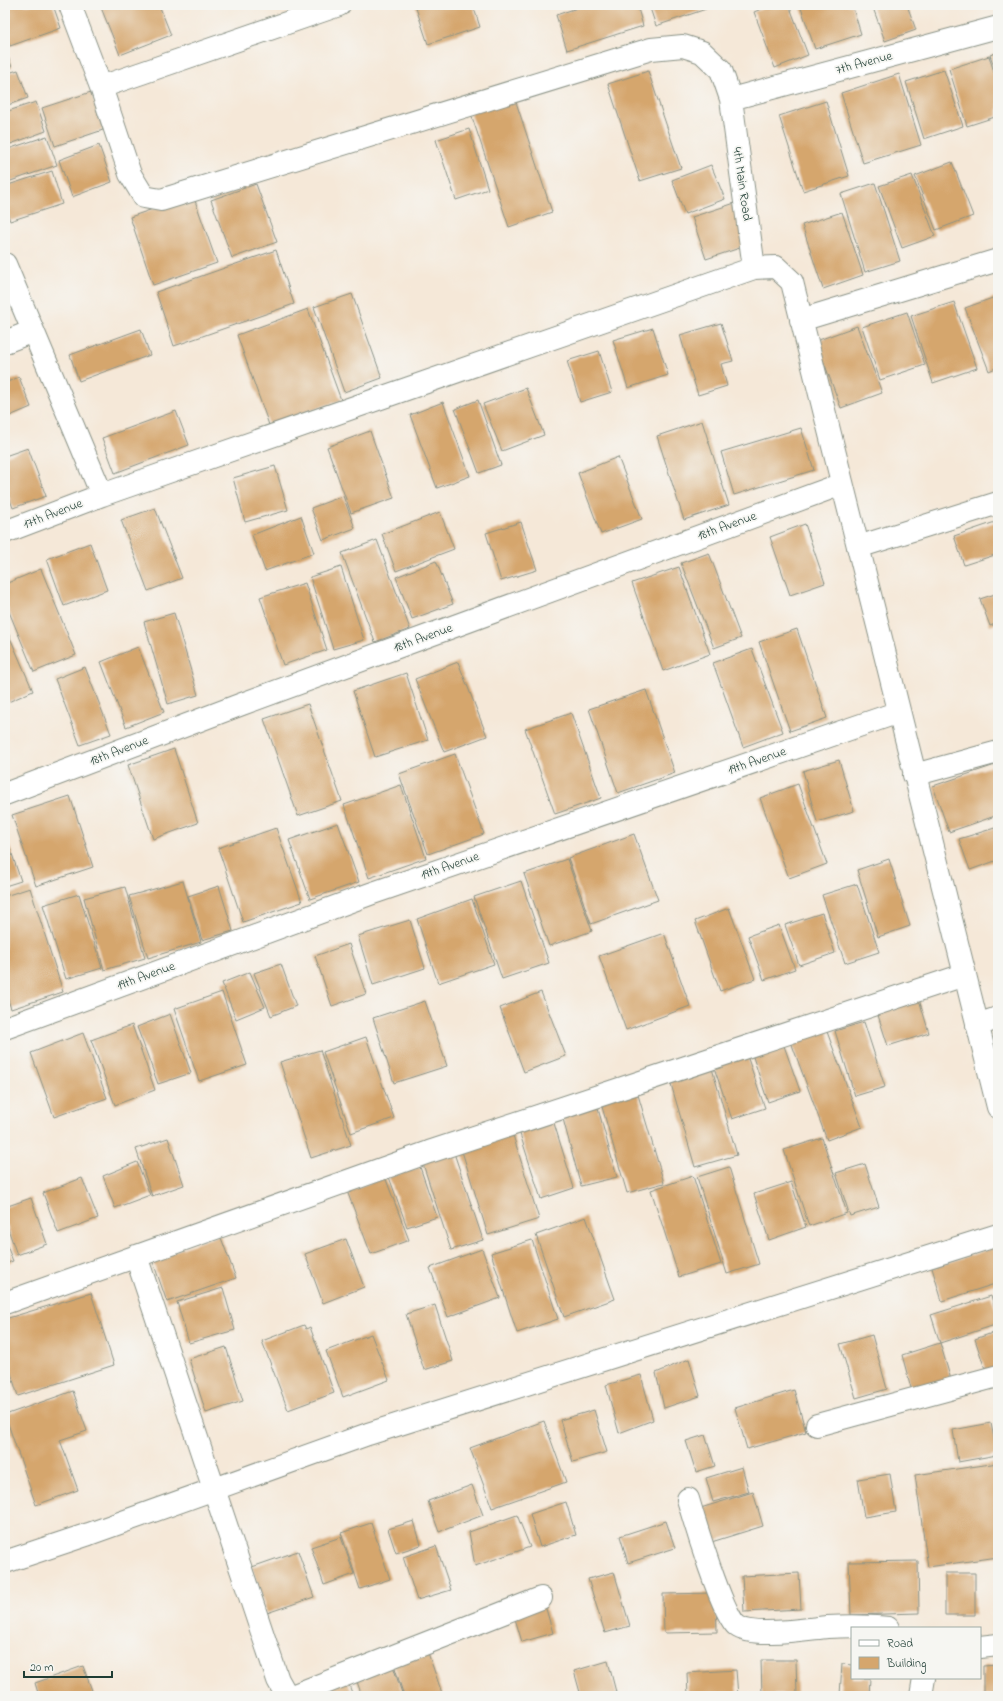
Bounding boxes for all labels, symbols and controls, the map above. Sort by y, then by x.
street label: 7th Avenue [834,46,895,80]
street label: 4th Main Road [727,146,757,223]
street label: 17th Avenue [21,494,86,534]
street label: 18th Avenue [695,506,759,545]
street label: 18th Avenue [391,618,455,657]
street label: 18th Avenue [87,731,151,771]
street label: 19th Avenue [725,742,789,780]
street label: 19th Avenue [418,847,482,885]
street label: 19th Avenue [114,957,178,995]
legend [851,1627,981,1679]
text: Road [887,1635,913,1653]
scale bar [24,1653,112,1679]
text: Building [886,1655,926,1674]
text: 20 m [30,1659,53,1677]

